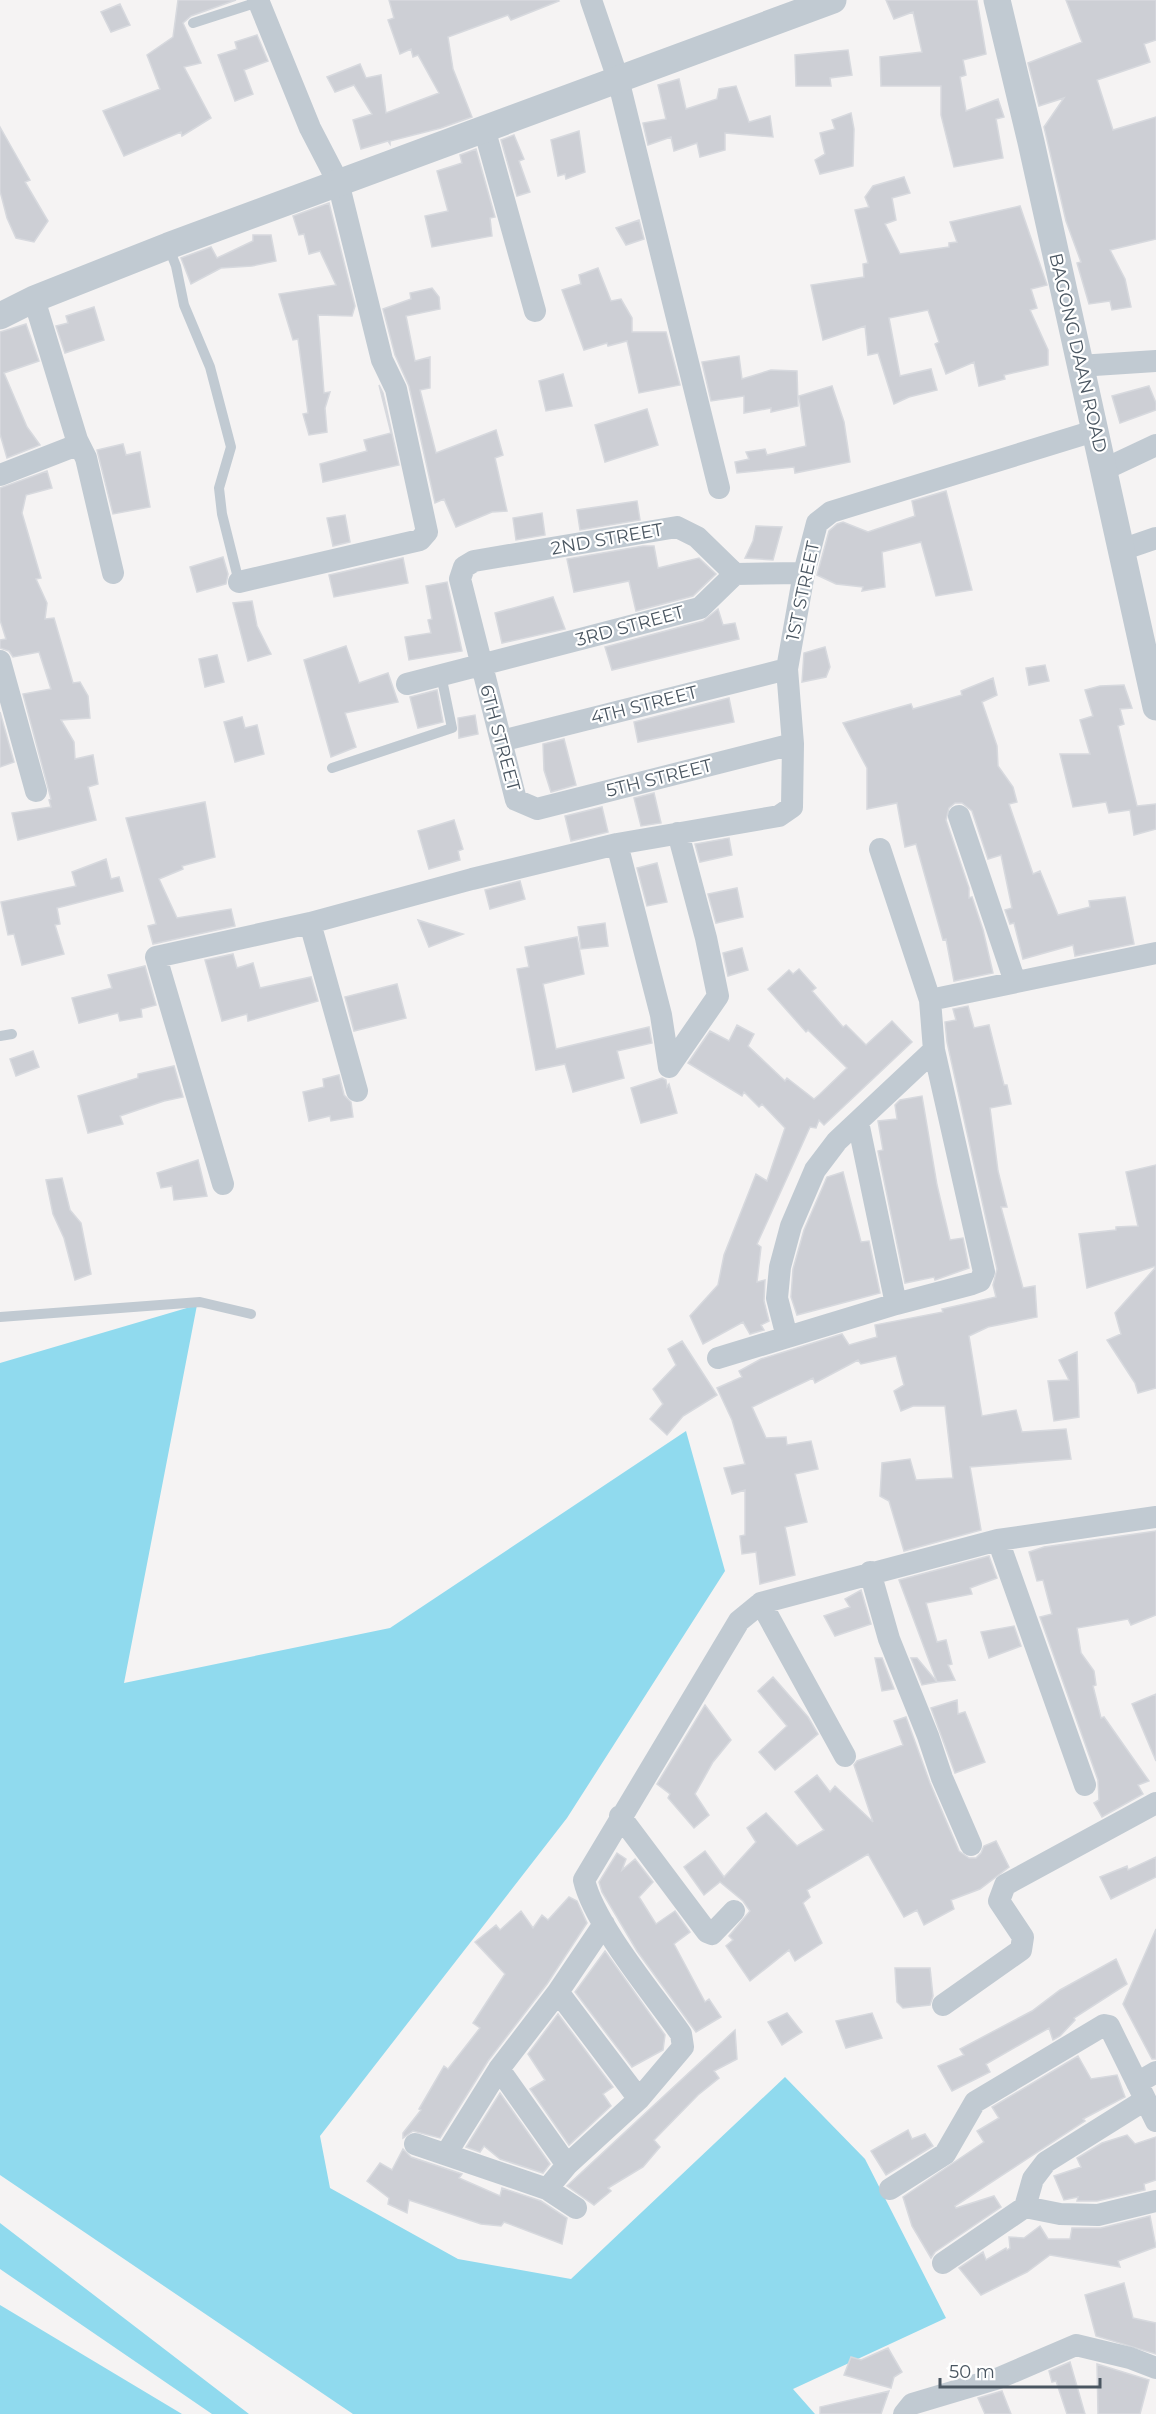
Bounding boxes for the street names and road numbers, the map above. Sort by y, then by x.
street label: BAGONG DAAN ROAD [1044,251,1112,455]
street label: 2ND STREET [549,518,665,560]
street label: 1ST STREET [782,539,824,643]
street label: 3RD STREET [573,601,687,651]
street label: 4TH STREET [588,681,700,729]
street label: 6TH STREET [475,682,525,794]
street label: 5TH STREET [604,754,715,802]

